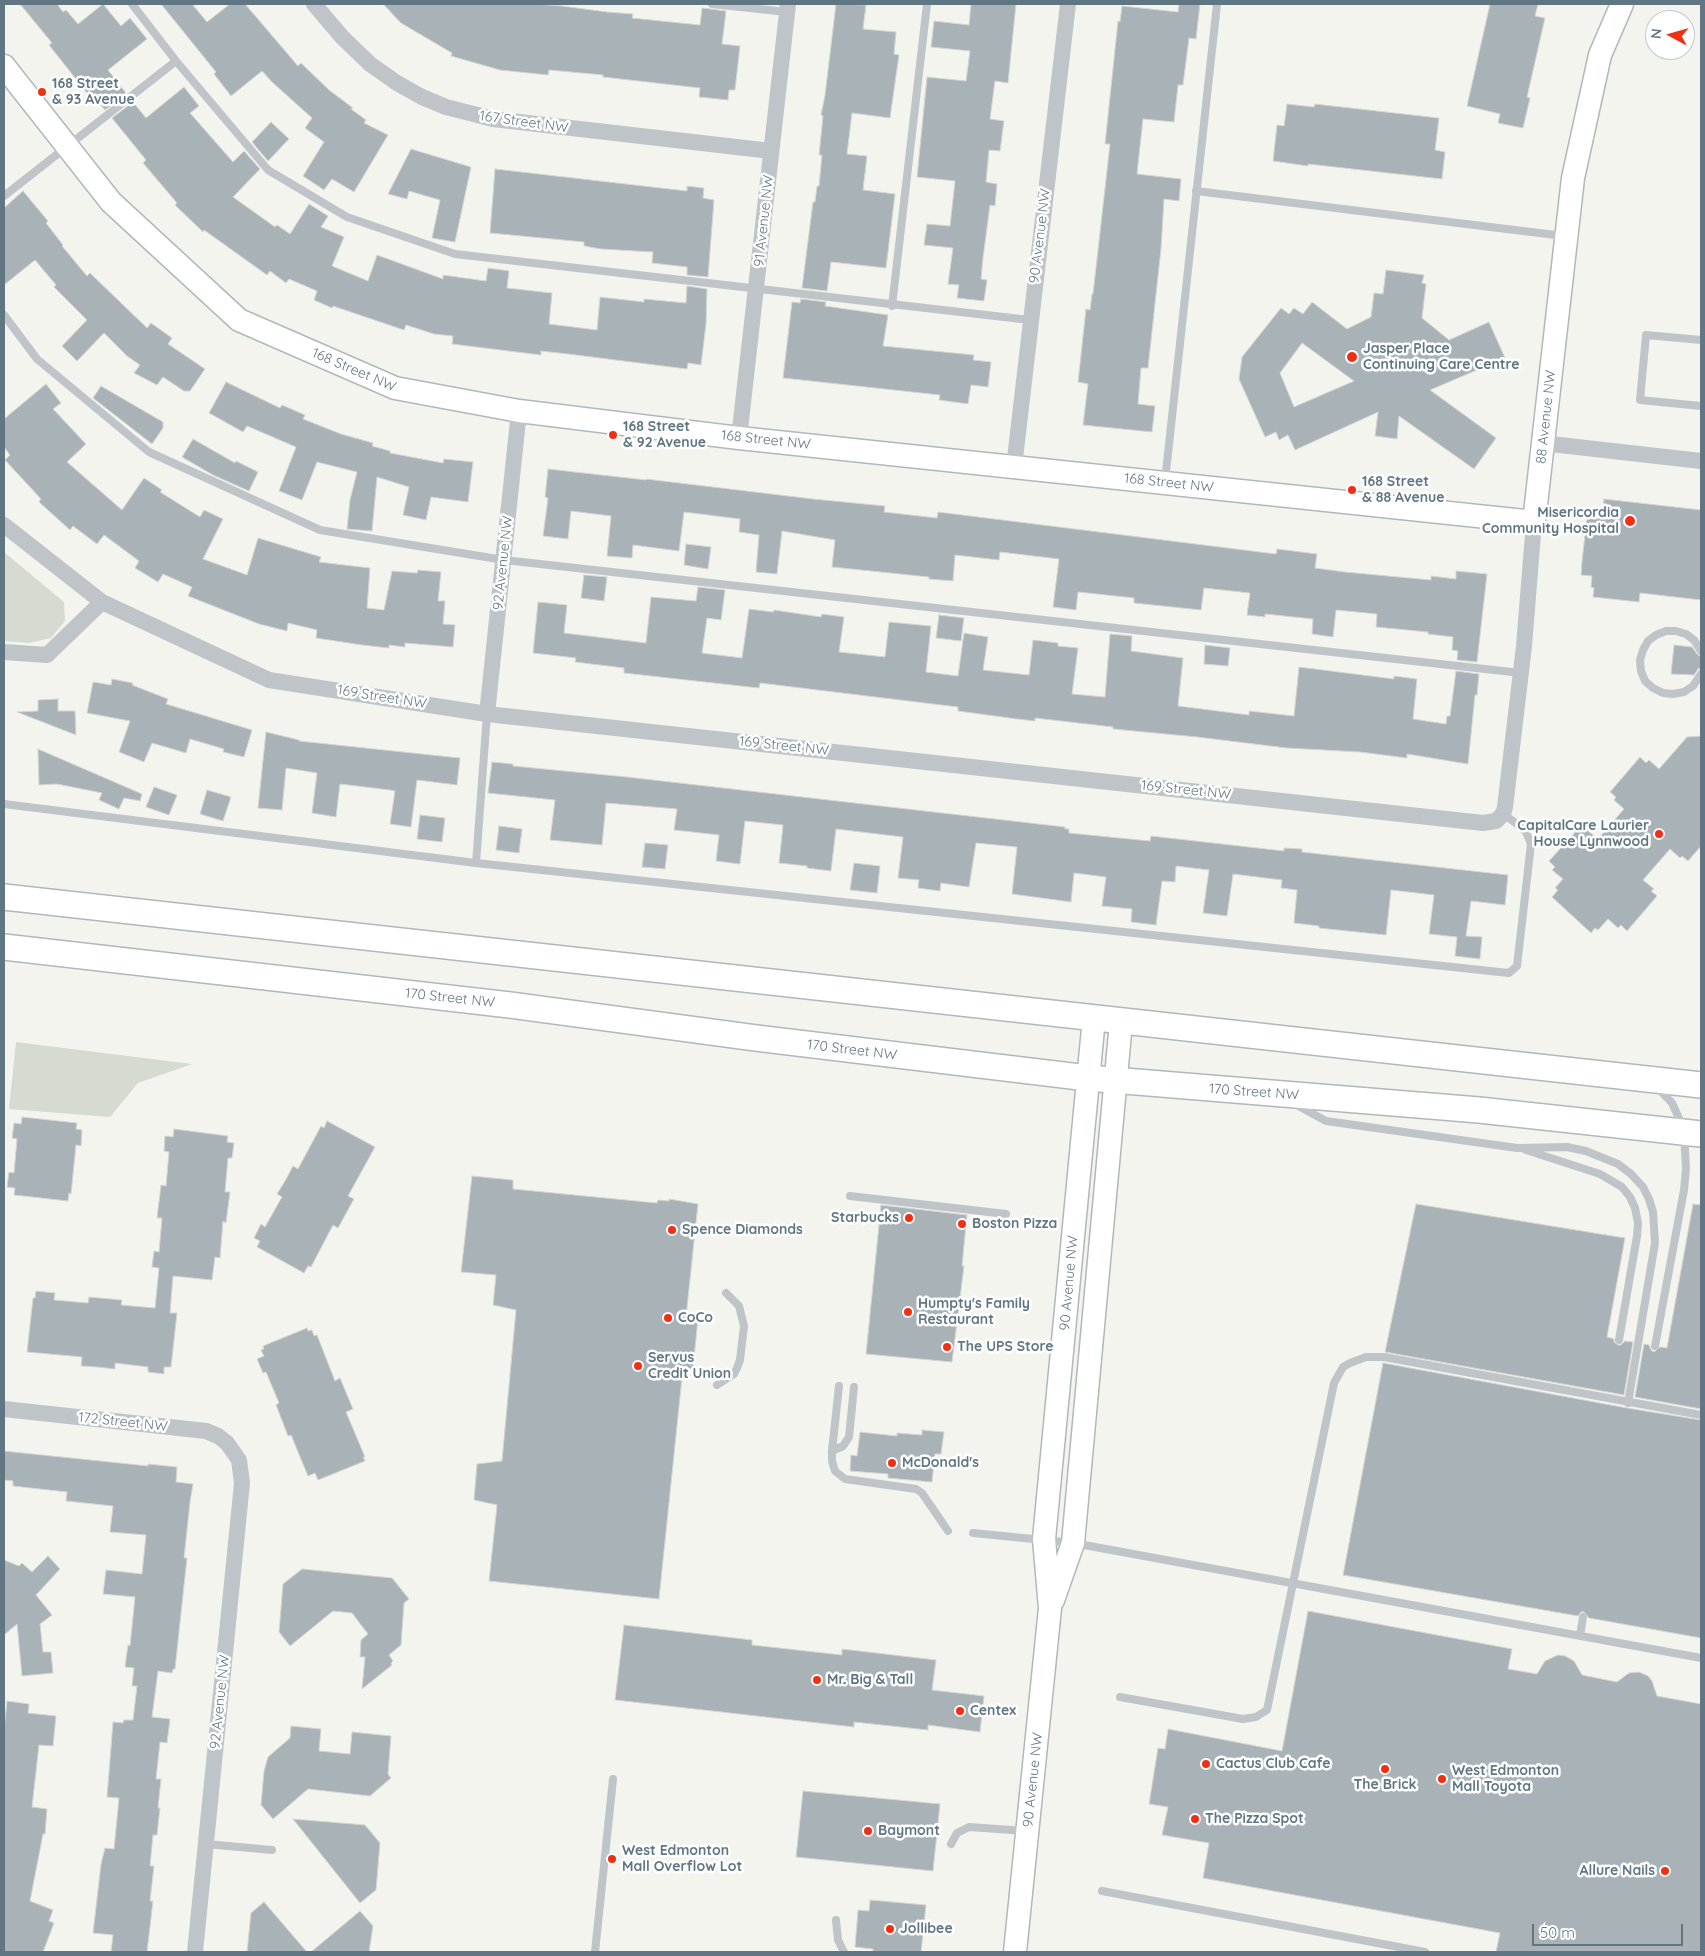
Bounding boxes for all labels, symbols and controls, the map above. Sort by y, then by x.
north arrow [1645,10,1695,60]
text: N [1647,27,1666,40]
place label: 168 Street & 93 Avenue [52,76,135,108]
marker: 168 Street & 93 Avenue [36,86,48,98]
street label: 167 Street NW [479,107,569,137]
street label: 91 Avenue NW [751,174,777,268]
street label: 90 Avenue NW [1026,188,1054,284]
place label: Jasper Place Continuing Care Centre [1363,341,1520,374]
street label: 168 Street NW [309,345,399,395]
marker: Jasper Place Continuing Care Centre [1345,350,1359,364]
street label: 88 Avenue NW [1533,369,1559,465]
place label: 168 Street & 92 Avenue [623,419,706,452]
street label: 168 Street NW [720,427,812,453]
marker: 168 Street & 92 Avenue [607,429,619,441]
street label: 168 Street NW [1123,470,1215,496]
place label: 168 Street & 88 Avenue [1362,474,1445,507]
marker: 168 Street & 88 Avenue [1346,484,1358,496]
place label: Misericordia Community Hospital [1482,505,1619,538]
marker: Misericordia Community Hospital [1623,514,1637,528]
street label: 92 Avenue NW [490,515,516,611]
street label: 169 Street NW [336,682,428,712]
street label: 169 Street NW [738,733,830,759]
street label: 169 Street NW [1140,777,1232,803]
place label: CapitalCare Laurier House Lynnwood [1517,818,1649,850]
marker: CapitalCare Laurier House Lynnwood [1653,828,1665,840]
street label: 170 Street NW [404,985,496,1011]
street label: 170 Street NW [806,1036,898,1064]
street label: 170 Street NW [1208,1080,1300,1104]
place label: Starbucks [831,1210,899,1226]
marker: Starbucks [903,1212,915,1224]
place label: Boston Pizza [972,1216,1057,1232]
marker: Boston Pizza [956,1218,968,1230]
place label: Spence Diamonds [682,1222,803,1238]
marker: Spence Diamonds [666,1224,678,1236]
street label: 90 Avenue NW [1056,1235,1082,1331]
place label: Humpty's Family Restaurant [918,1296,1030,1328]
marker: Humpty's Family Restaurant [902,1306,914,1318]
place label: CoCo [678,1310,713,1326]
marker: CoCo [662,1312,674,1324]
place label: The UPS Store [957,1339,1054,1355]
marker: The UPS Store [941,1341,953,1353]
place label: Servus Credit Union [648,1350,731,1382]
marker: Servus Credit Union [632,1360,644,1372]
street label: 172 Street NW [77,1409,169,1435]
place label: McDonald's [902,1455,979,1471]
marker: McDonald's [886,1457,898,1469]
street label: 92 Avenue NW [207,1654,233,1750]
place label: Mr. Big & Tall [827,1672,913,1688]
marker: Mr. Big & Tall [811,1674,823,1686]
place label: Centex [970,1703,1016,1719]
marker: Centex [954,1705,966,1717]
street label: 90 Avenue NW [1020,1732,1046,1828]
place label: Cactus Club Cafe [1216,1756,1330,1772]
marker: Cactus Club Cafe [1200,1758,1212,1770]
marker: The Brick [1379,1763,1391,1775]
place label: West Edmonton Mall Toyota [1452,1763,1559,1795]
marker: West Edmonton Mall Toyota [1436,1773,1448,1785]
place label: The Brick [1354,1777,1416,1793]
place label: The Pizza Spot [1205,1811,1304,1827]
marker: The Pizza Spot [1189,1813,1201,1825]
place label: Baymont [878,1823,940,1839]
marker: Baymont [862,1825,874,1837]
place label: West Edmonton Mall Overflow Lot [622,1843,742,1875]
marker: West Edmonton Mall Overflow Lot [606,1853,618,1865]
place label: Allure Nails [1579,1863,1655,1879]
marker: Allure Nails [1659,1865,1671,1877]
scale bar [1535,1914,1686,1946]
place label: Jollibee [900,1921,953,1937]
marker: Jollibee [884,1923,896,1935]
text: 50 m [1540,1923,1575,1942]

